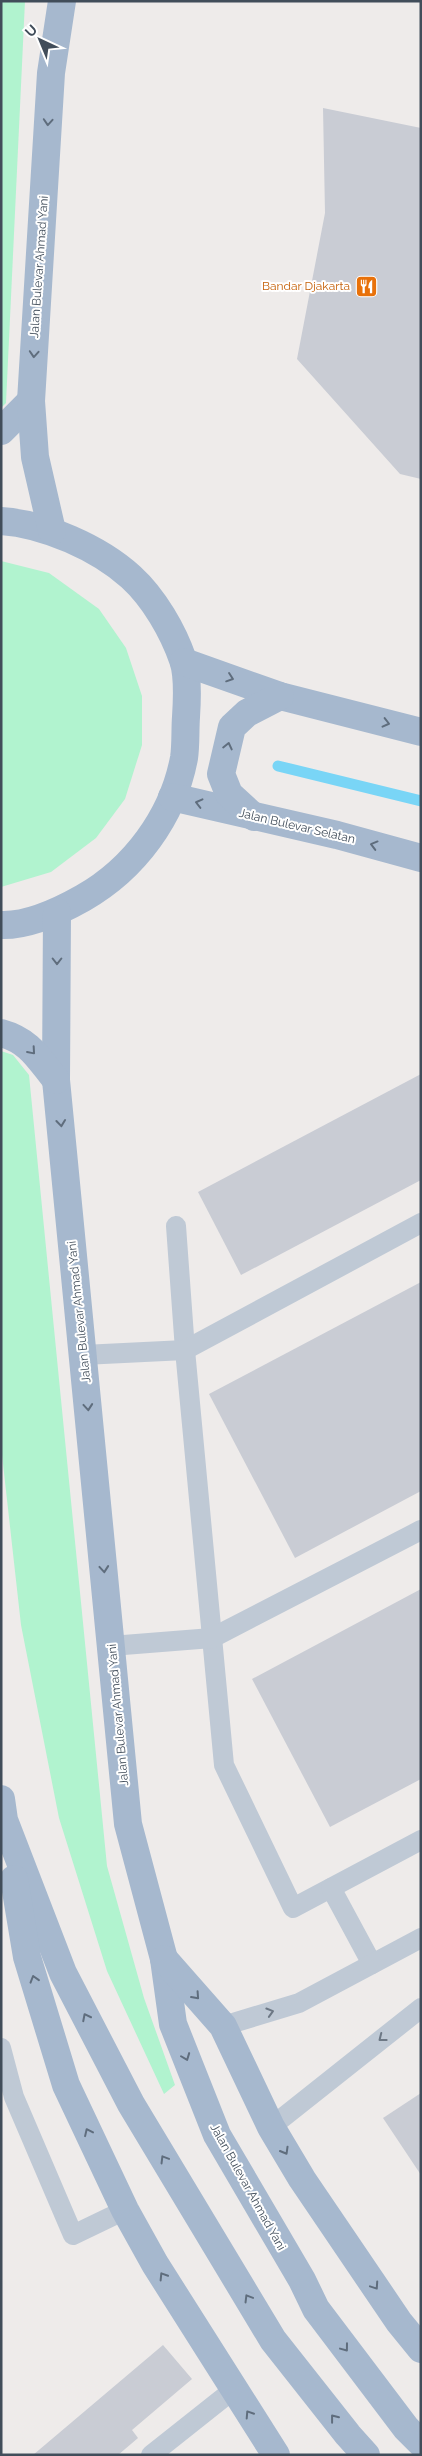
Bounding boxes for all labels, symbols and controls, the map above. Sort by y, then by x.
north arrow [15,15,65,65]
text: U [22,21,40,40]
one-way arrow [43,118,54,126]
street label: Jalan Bulevar Ahmad Yani [27,195,51,339]
restaurant icon: Bandar Djakarta [354,274,378,298]
place label: Bandar Djakarta [262,279,350,293]
one-way arrow [28,350,39,358]
one-way arrow [225,672,234,682]
one-way arrow [382,717,391,728]
one-way arrow [222,742,233,751]
one-way arrow [194,798,203,809]
street label: Jalan Bulevar Selatan [238,806,356,846]
one-way arrow [369,840,378,851]
one-way arrow [52,958,62,965]
one-way arrow [27,1046,36,1055]
one-way arrow [55,1120,66,1128]
street label: Jalan Bulevar Ahmad Yani [65,1240,93,1384]
one-way arrow [82,1403,93,1411]
one-way arrow [98,1565,109,1573]
street label: Jalan Bulevar Ahmad Yani [105,1643,131,1787]
one-way arrow [29,1976,39,1984]
one-way arrow [191,1990,200,1999]
one-way arrow [265,2008,274,2018]
one-way arrow [82,2013,92,2022]
one-way arrow [379,2033,388,2042]
one-way arrow [180,2053,190,2061]
street label: Jalan Bulevar Ahmad Yani [207,2121,289,2253]
one-way arrow [84,2128,95,2137]
one-way arrow [279,2146,289,2155]
one-way arrow [160,2156,170,2165]
one-way arrow [159,2273,169,2282]
one-way arrow [369,2281,378,2290]
one-way arrow [244,2295,254,2304]
one-way arrow [339,2342,348,2352]
one-way arrow [246,2410,255,2420]
one-way arrow [332,2415,340,2424]

